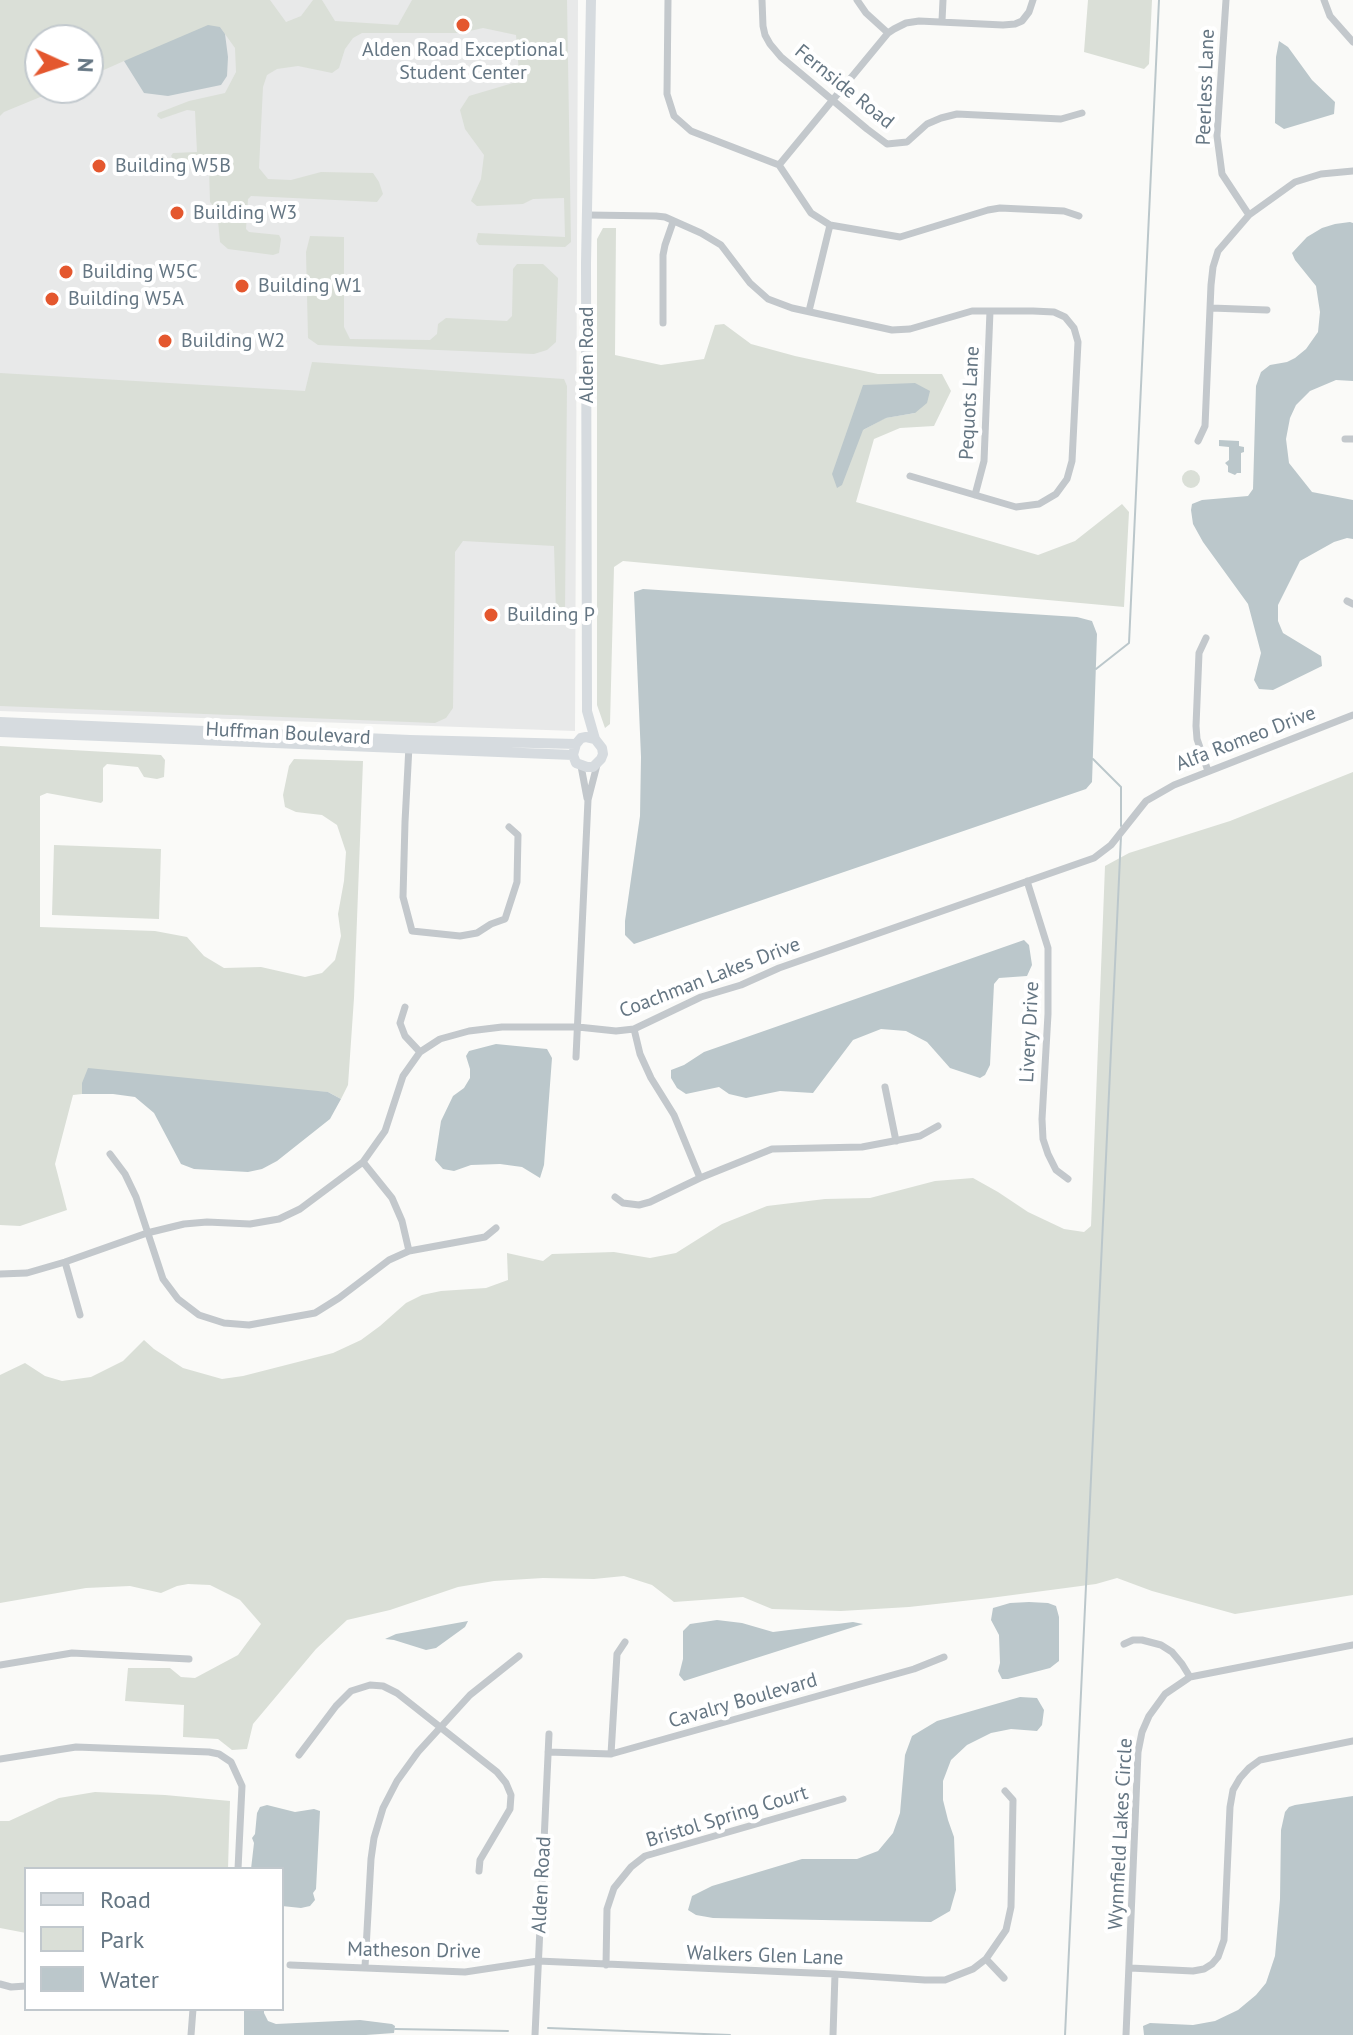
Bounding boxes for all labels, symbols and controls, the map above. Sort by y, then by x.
marker: Alden Road Exceptional Student Center [454,16,472,34]
north arrow [24,24,104,104]
street label: Peerless Lane [1192,28,1220,146]
place label: Alden Road Exceptional Student Center [362,38,564,85]
street label: Fernside Road [790,40,898,134]
text: N [72,57,100,73]
place label: Building W5B [115,154,231,178]
marker: Building W5B [90,157,108,175]
place label: Building W3 [193,201,297,225]
marker: Building W3 [168,204,186,222]
place label: Building W5C [82,260,198,284]
marker: Building W5C [57,263,75,281]
place label: Building W1 [258,274,362,298]
marker: Building W1 [233,277,251,295]
place label: Building W5A [68,287,184,311]
marker: Building W5A [43,290,61,308]
street label: Alden Road [575,306,599,404]
place label: Building W2 [181,329,285,353]
marker: Building W2 [156,332,174,350]
street label: Pequots Lane [955,345,985,461]
place label: Building P [507,603,595,627]
marker: Building P [482,606,500,624]
street label: Alfa Romeo Drive [1173,701,1319,777]
street label: Huffman Boulevard [205,718,371,750]
street label: Coachman Lakes Drive [616,932,804,1024]
street label: Livery Drive [1015,981,1045,1083]
street label: Cavalry Boulevard [666,1668,820,1734]
street label: Wynnfield Lakes Circle [1104,1737,1138,1931]
street label: Bristol Spring Court [643,1781,811,1853]
street label: Alden Road [527,1836,557,1934]
legend [24,1867,284,2011]
text: Road [100,1884,151,1915]
text: Park [100,1924,144,1955]
street label: Matheson Drive [347,1938,481,1964]
street label: Walkers Glen Lane [686,1941,844,1971]
text: Water [100,1964,159,1995]

